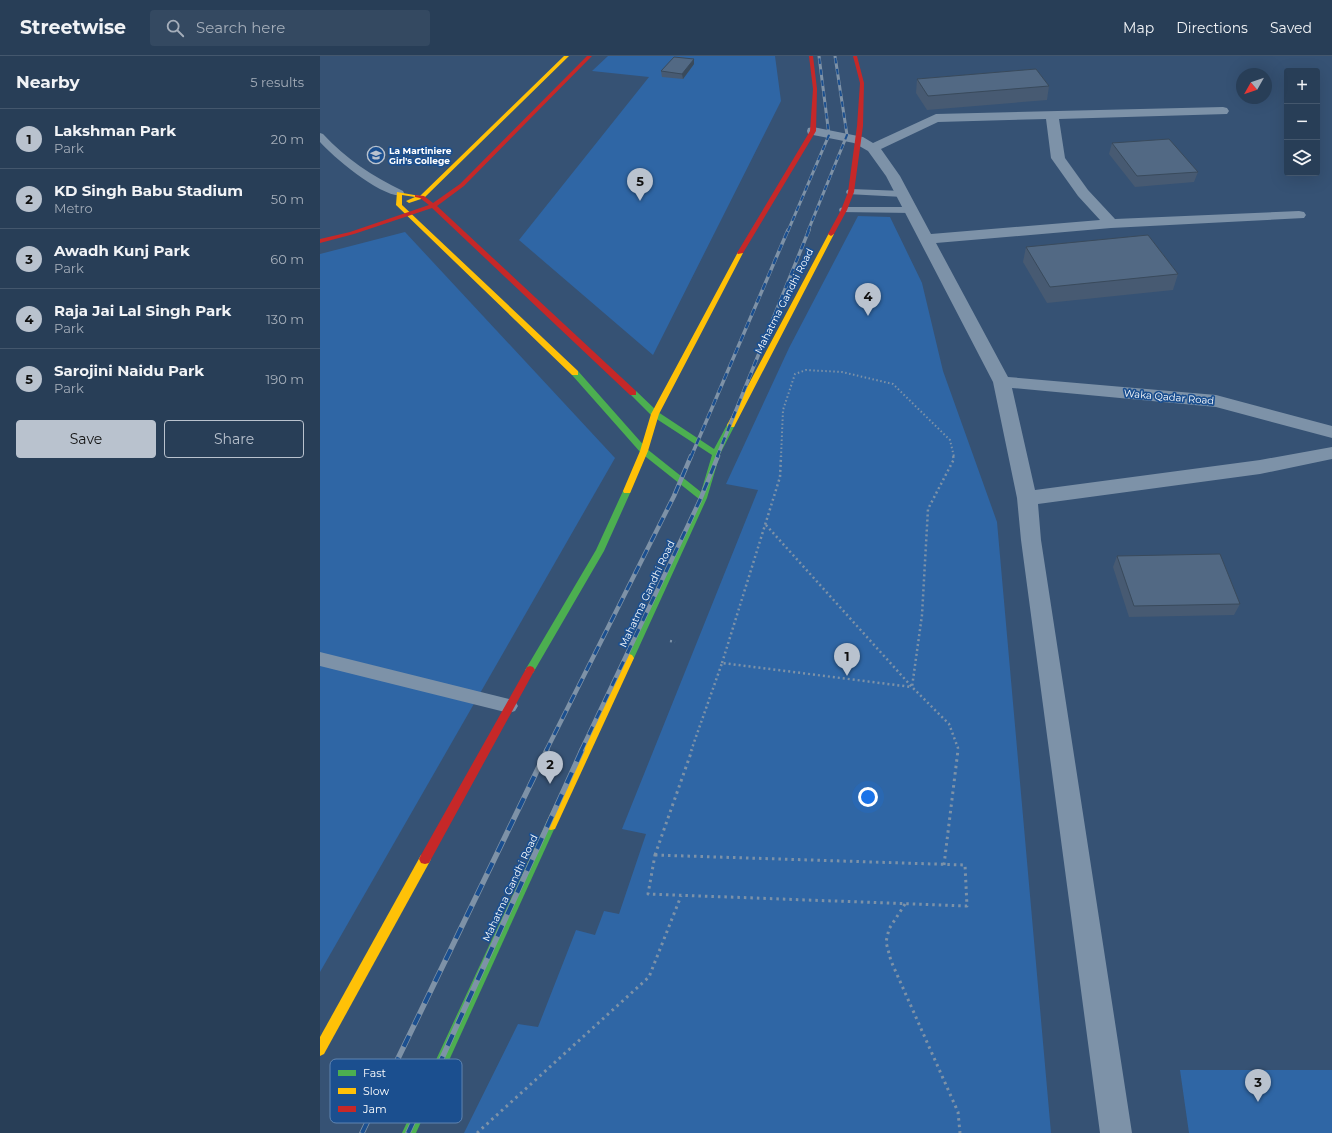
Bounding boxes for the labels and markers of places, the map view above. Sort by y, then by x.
school or university icon: La Martiniere Girl's College [366,145,386,165]
place label: La Martiniere Girl's College [389,145,452,166]
pin: 5 [627,168,653,201]
pin: 4 [855,283,881,316]
pin: 1 [834,643,860,676]
pin: 2 [537,751,563,784]
pin: 3 [1245,1069,1271,1102]

